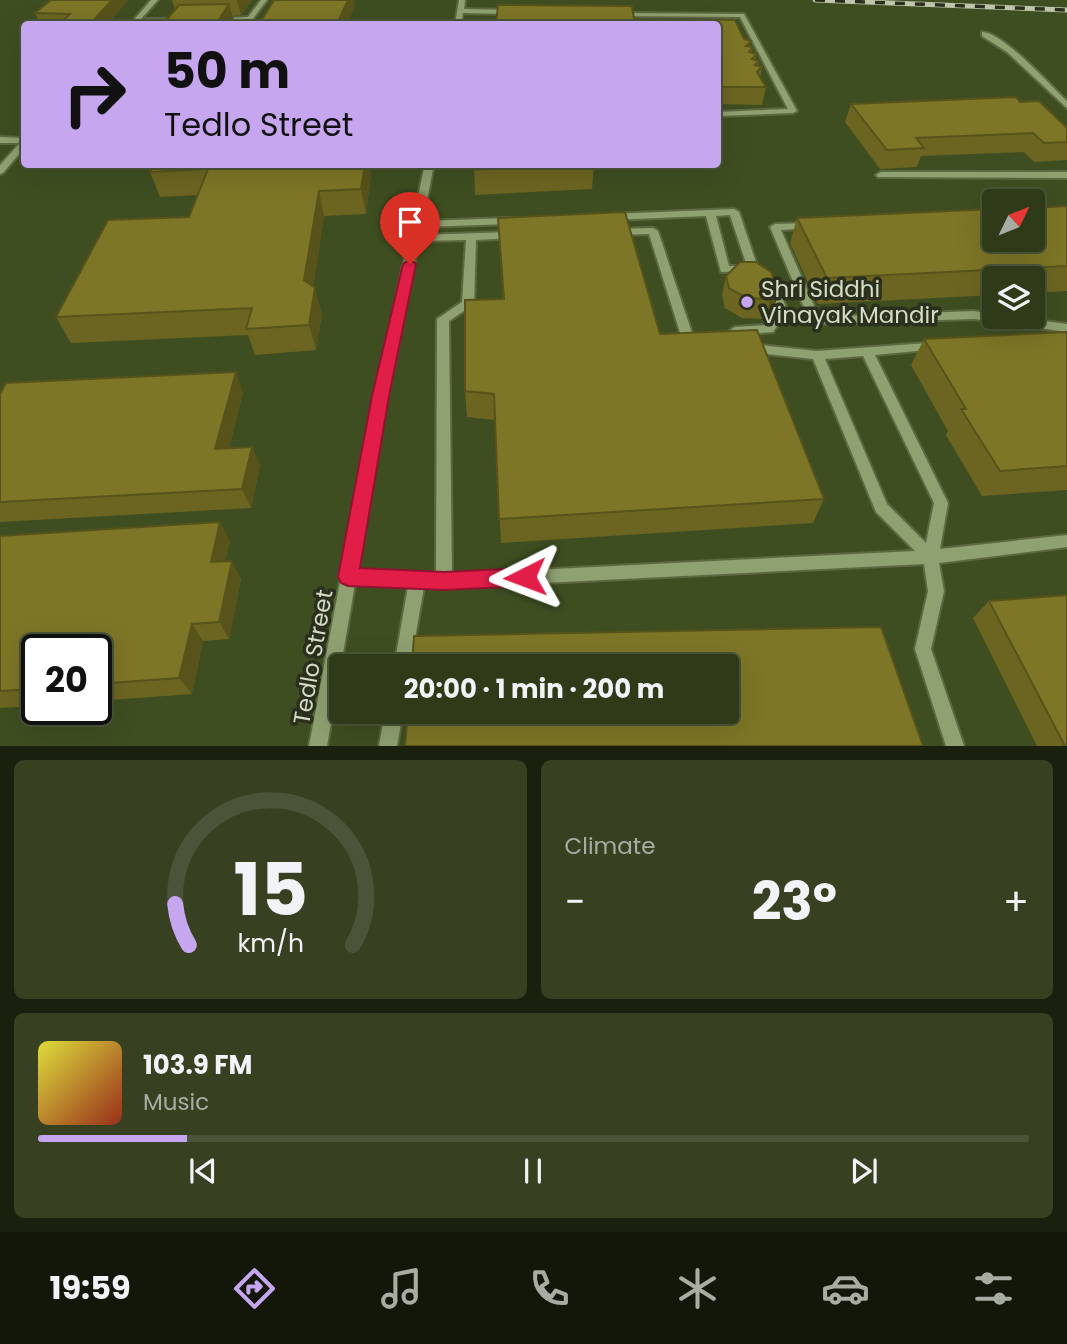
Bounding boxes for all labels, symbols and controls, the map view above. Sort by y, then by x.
text: 50 m [164,37,290,105]
icon: right [49,49,140,140]
text: Tedlo Street [164,102,353,147]
north arrow [982,189,1045,252]
map controls [982,189,1045,329]
pin [380,192,440,264]
icon: arrive [391,203,429,241]
button: layers [982,266,1045,329]
place label: Shri Siddhi Vinayak Mandir [761,273,939,331]
marker: Shri Siddhi Vinayak Mandir [739,294,755,310]
position arrow [488,540,562,614]
street label: Tedlo Street [285,587,341,727]
speed limit sign: 20 [21,634,112,725]
text: 20:00 · 1 min · 200 m [404,671,664,707]
text: Climate [565,830,655,862]
text: 15 [233,840,308,941]
text: 23° [752,865,837,938]
text: − [565,875,585,928]
text: + [1003,875,1029,928]
text: km/h [237,926,304,961]
text: 103.9 FM [143,1047,252,1083]
text: Music [143,1086,209,1118]
icon: previous [184,1152,222,1190]
icon: pause [514,1152,552,1190]
icon: next [845,1152,883,1190]
icon: directions [230,1264,279,1313]
icon: music [377,1264,426,1313]
icon: phone [525,1264,574,1313]
icon: climate [673,1264,722,1313]
icon: car [821,1264,870,1313]
icon: filters [969,1264,1018,1313]
text: 19:59 [49,1265,131,1310]

